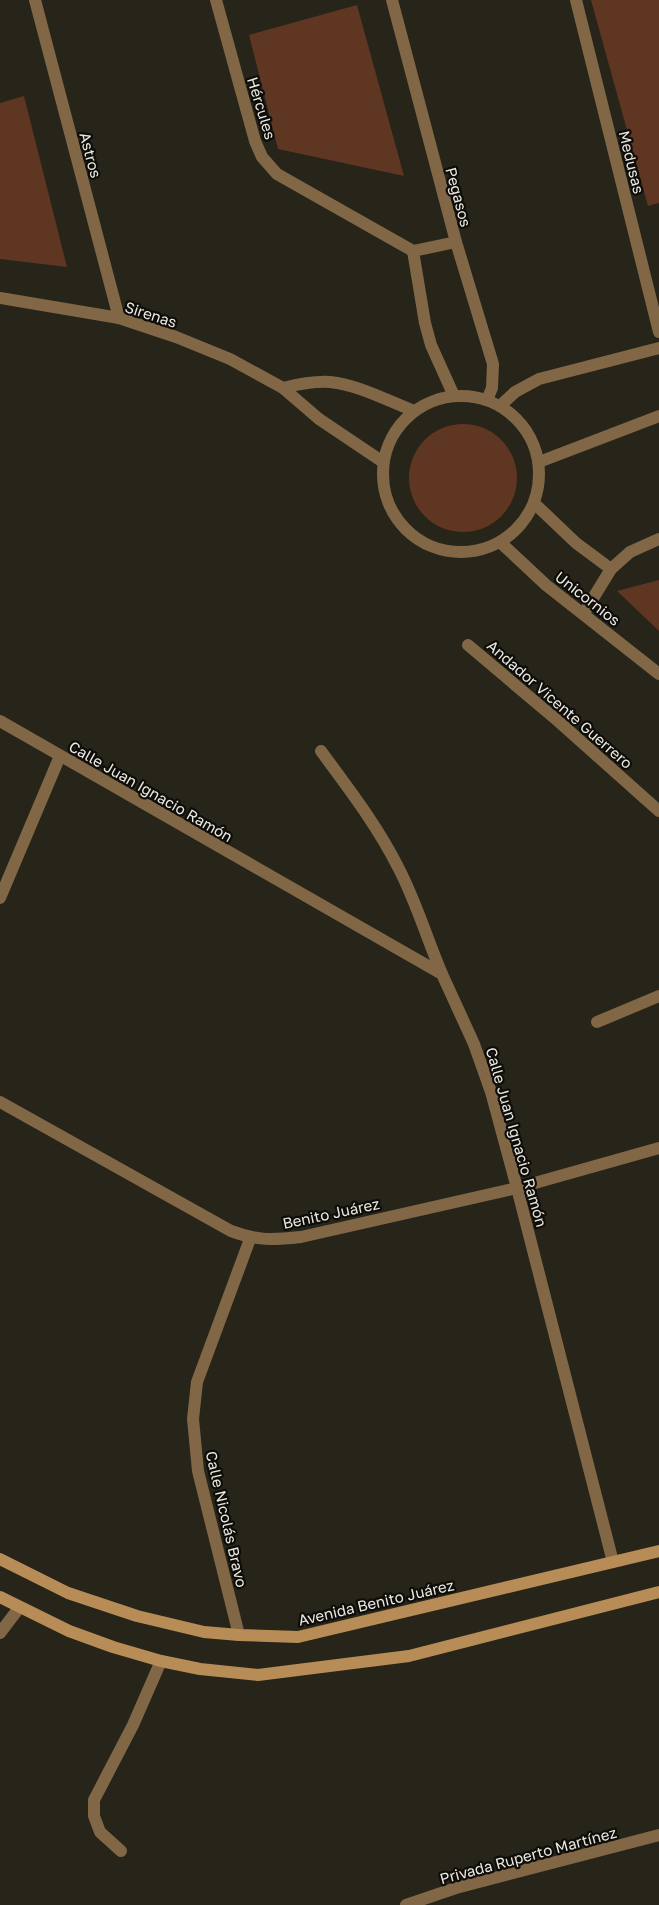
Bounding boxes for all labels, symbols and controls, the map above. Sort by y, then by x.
street label: Hércules [244,75,280,141]
street label: Medusas [615,129,649,195]
street label: Astros [76,130,106,180]
street label: Pegasos [442,165,476,229]
street label: Sirenas [123,297,179,331]
street label: Unicornios [552,567,624,629]
street label: Andador Vicente Guerrero [484,636,636,772]
street label: Calle Juan Ignacio Ramón [66,737,236,845]
street label: Calle Juan Ignacio Ramón [483,1045,551,1229]
street label: Benito Juárez [281,1194,381,1232]
street label: Calle Nicolás Bravo [203,1449,251,1589]
street label: Avenida Benito Juárez [296,1575,456,1629]
street label: Privada Ruperto Martínez [438,1823,619,1887]

